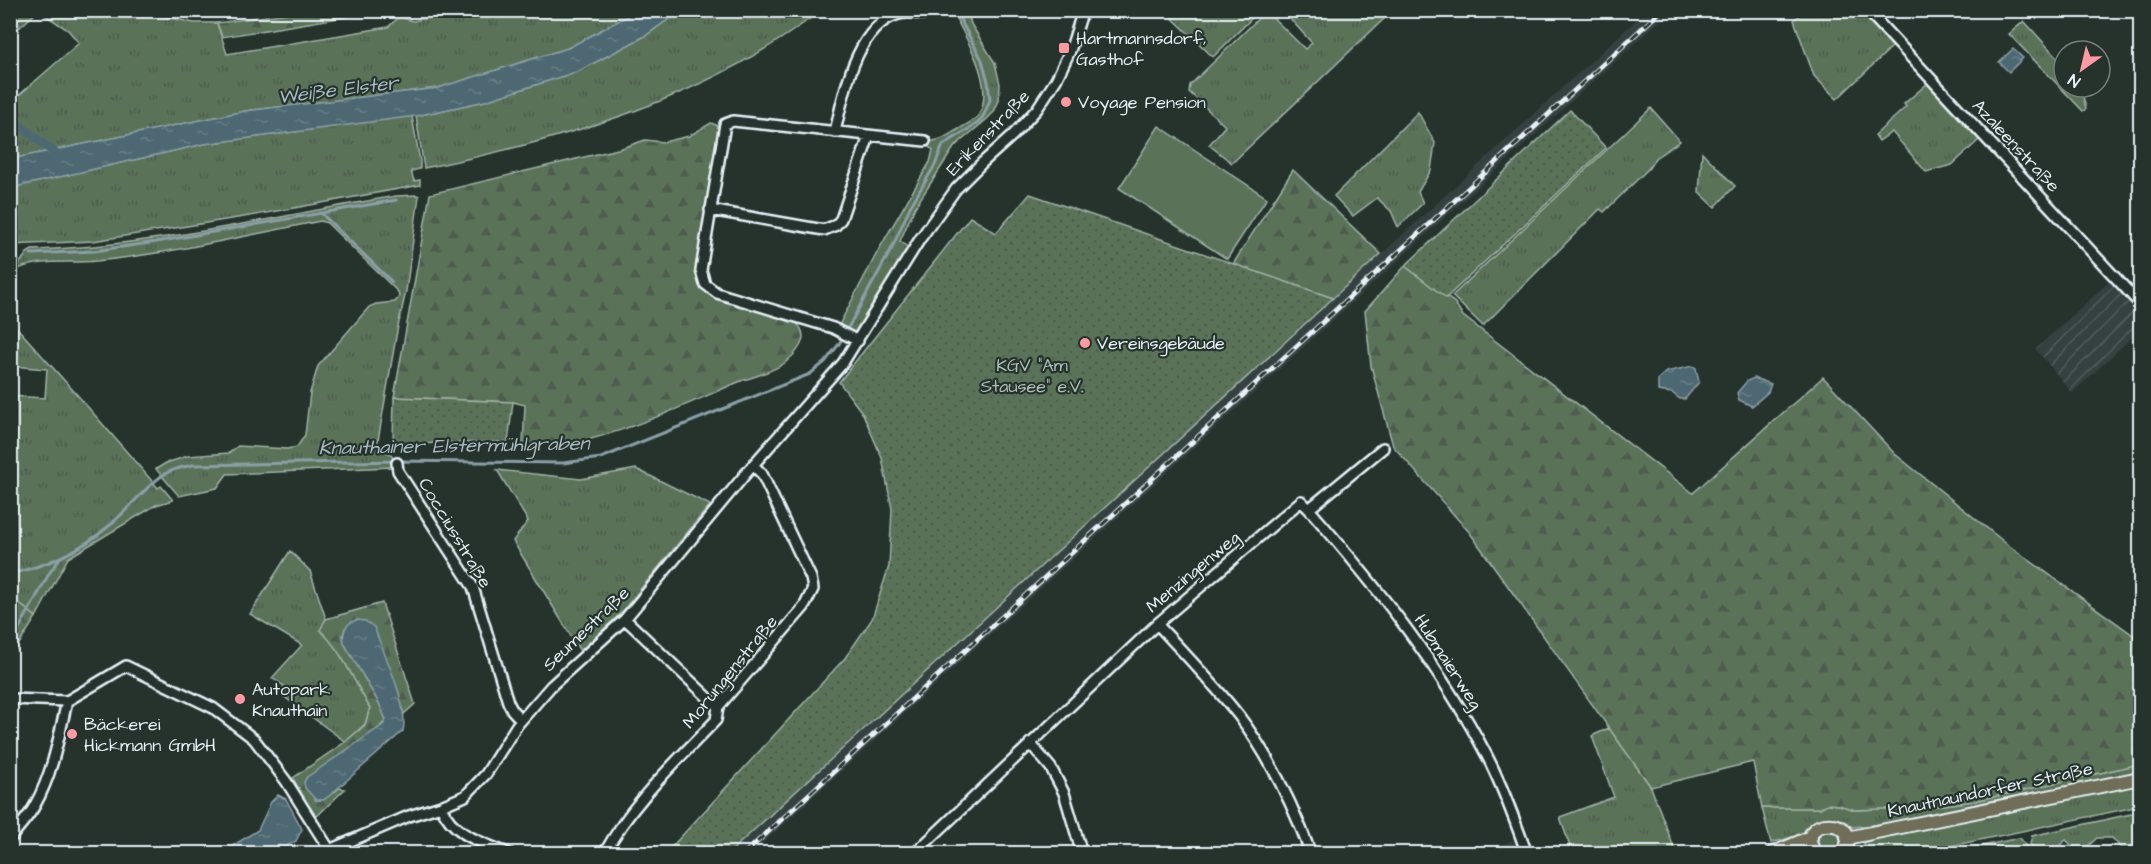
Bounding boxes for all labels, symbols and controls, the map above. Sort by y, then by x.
place label: Hartmannsdorf, Gasthof [1076,26,1207,72]
north arrow [2052,39,2112,99]
marker: Hartmannsdorf, Gasthof [1057,41,1071,55]
water label: Weiße Elster [276,69,402,111]
text: N [2064,69,2084,93]
street label: Erikenstraße [940,84,1036,182]
place label: Voyage Pension [1078,90,1206,116]
street label: Azaleenstraße [1966,94,2066,198]
marker: Voyage Pension [1059,95,1073,109]
place label: Vereinsgebäude [1097,331,1225,357]
marker: Vereinsgebäude [1078,336,1092,350]
park label: KGV "Am Stausee" e.V. [980,353,1084,399]
water label: Knauthainer Elstermühlgraben [318,430,592,463]
street label: Cocciusstraße [412,473,498,593]
street label: Menzingenweg [1141,525,1246,620]
street label: Seumestraße [537,581,635,677]
street label: Hubmaierweg [1407,609,1488,715]
street label: Morungenstraße [677,610,784,735]
place label: Autopark Knauthain [252,677,330,723]
marker: Autopark Knauthain [233,692,247,706]
place label: Bäckerei Hickmann GmbH [84,712,216,758]
marker: Bäckerei Hickmann GmbH [65,727,79,741]
street label: Knautnaundorfer Straße [1885,756,2095,824]

